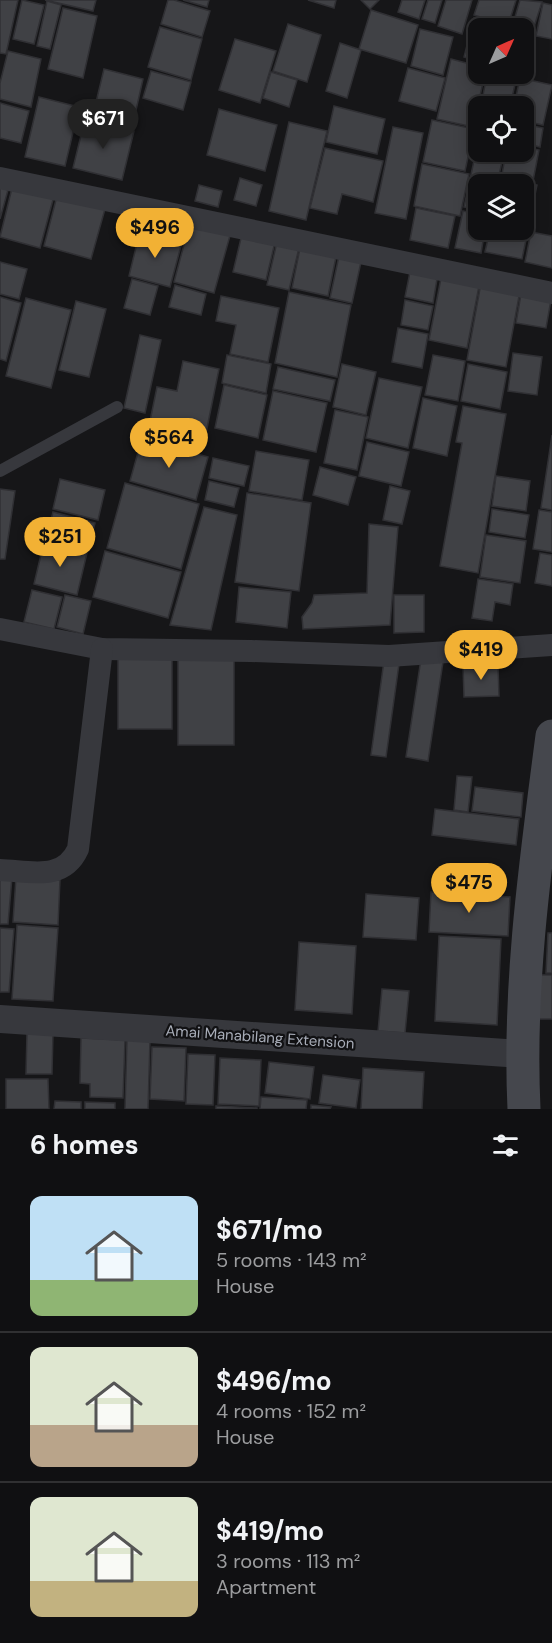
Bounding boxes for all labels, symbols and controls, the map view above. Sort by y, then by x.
north arrow [468,18,534,84]
map controls [468,18,534,240]
button: locate [468,96,534,162]
pin: $671 [67,99,139,150]
text: $671 [82,105,124,131]
button: layers [468,174,534,240]
pin: $496 [119,208,191,259]
text: $496 [130,214,180,240]
pin: $564 [133,418,205,469]
text: $564 [144,424,194,450]
pin: $251 [24,517,96,568]
text: $251 [38,523,82,549]
pin: $419 [445,630,517,681]
text: $419 [458,636,504,662]
pin: $475 [433,863,505,914]
text: $475 [445,869,493,895]
street label: Amai Manabilang Extension [165,1020,355,1054]
text: 6 homes [30,1128,138,1162]
icon: filters [489,1129,522,1162]
text: $671/mo [216,1213,323,1247]
icon: home [78,1220,150,1292]
text: 5 rooms · 143 m² [216,1247,367,1273]
text: House [216,1273,274,1299]
text: $496/mo [216,1364,332,1398]
icon: home [78,1371,150,1443]
text: 4 rooms · 152 m² [216,1398,366,1424]
text: House [216,1424,274,1450]
text: $419/mo [216,1514,324,1548]
icon: home [78,1521,150,1593]
text: 3 rooms · 113 m² [216,1548,360,1574]
text: Apartment [216,1574,316,1600]

